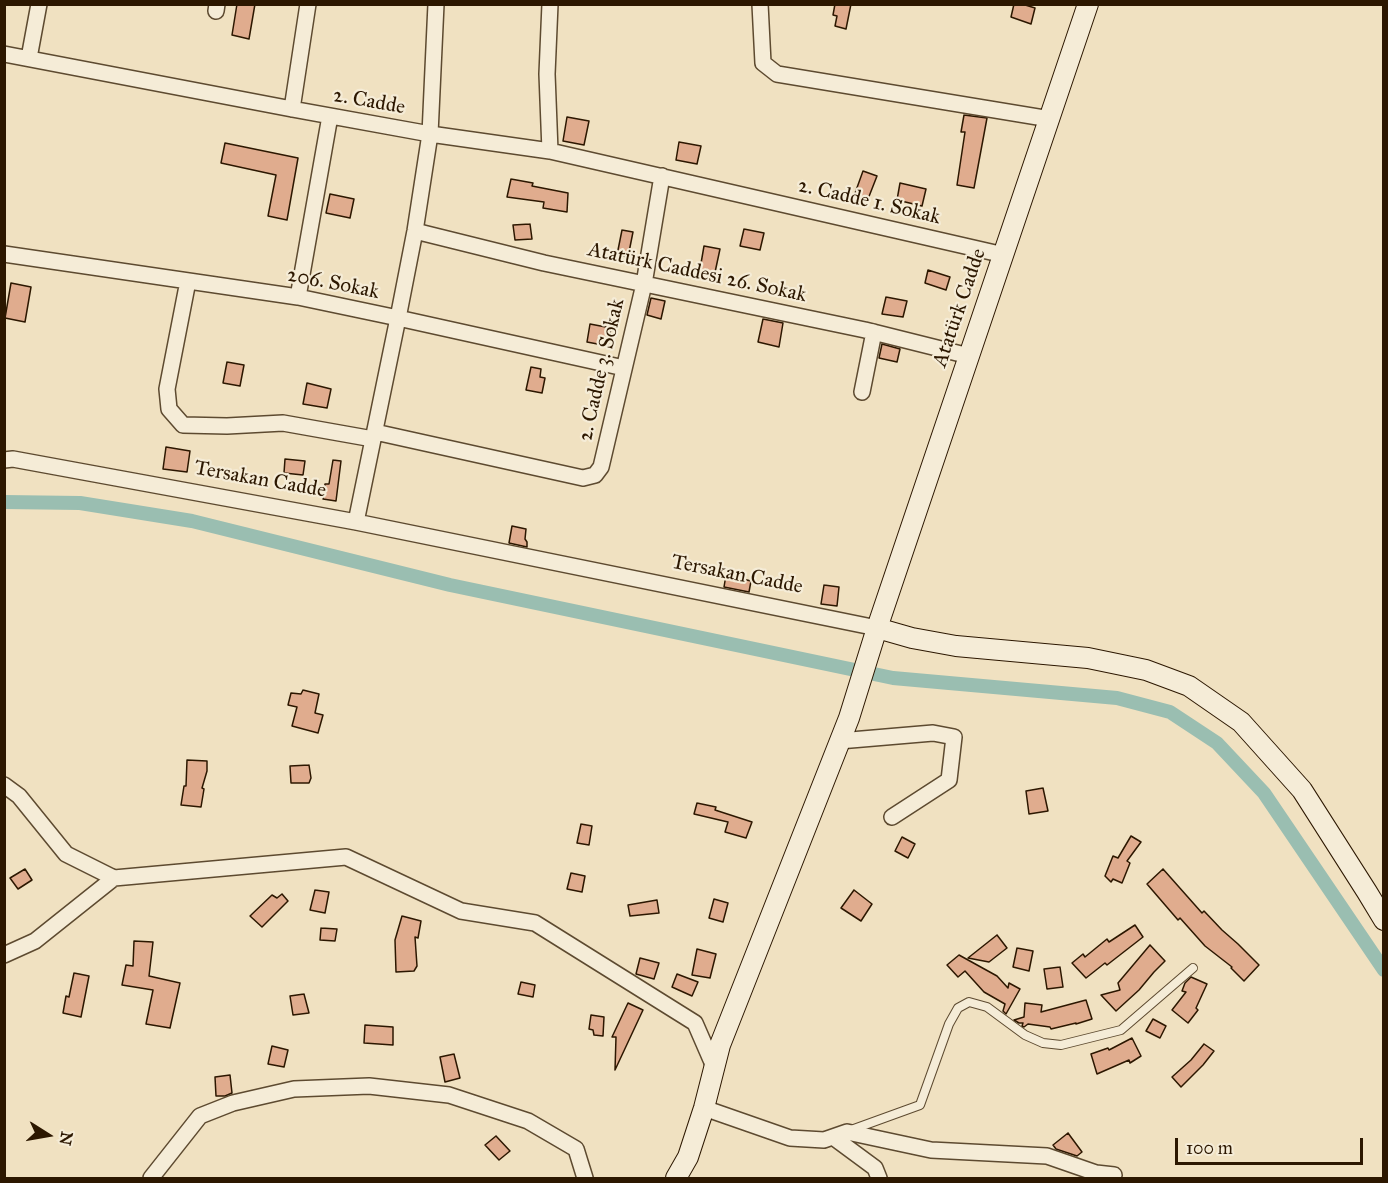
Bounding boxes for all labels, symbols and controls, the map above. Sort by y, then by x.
street label: 2. Cadde [331,83,407,121]
street label: 2. Cadde 1. Sokak [795,173,943,231]
street label: Atatürk Caddesi 26. Sokak [585,238,809,308]
street label: Atatürk Cadde [928,245,992,371]
street label: 206. Sokak [285,263,381,305]
street label: 2. Cadde 3. Sokak [573,296,631,444]
street label: Tersakan Cadde [192,456,328,504]
street label: Tersakan Cadde [669,550,805,600]
north arrow [18,1105,78,1165]
scale bar [1178,1126,1366,1164]
text: N [56,1130,77,1147]
text: 100 m [1186,1137,1233,1159]

